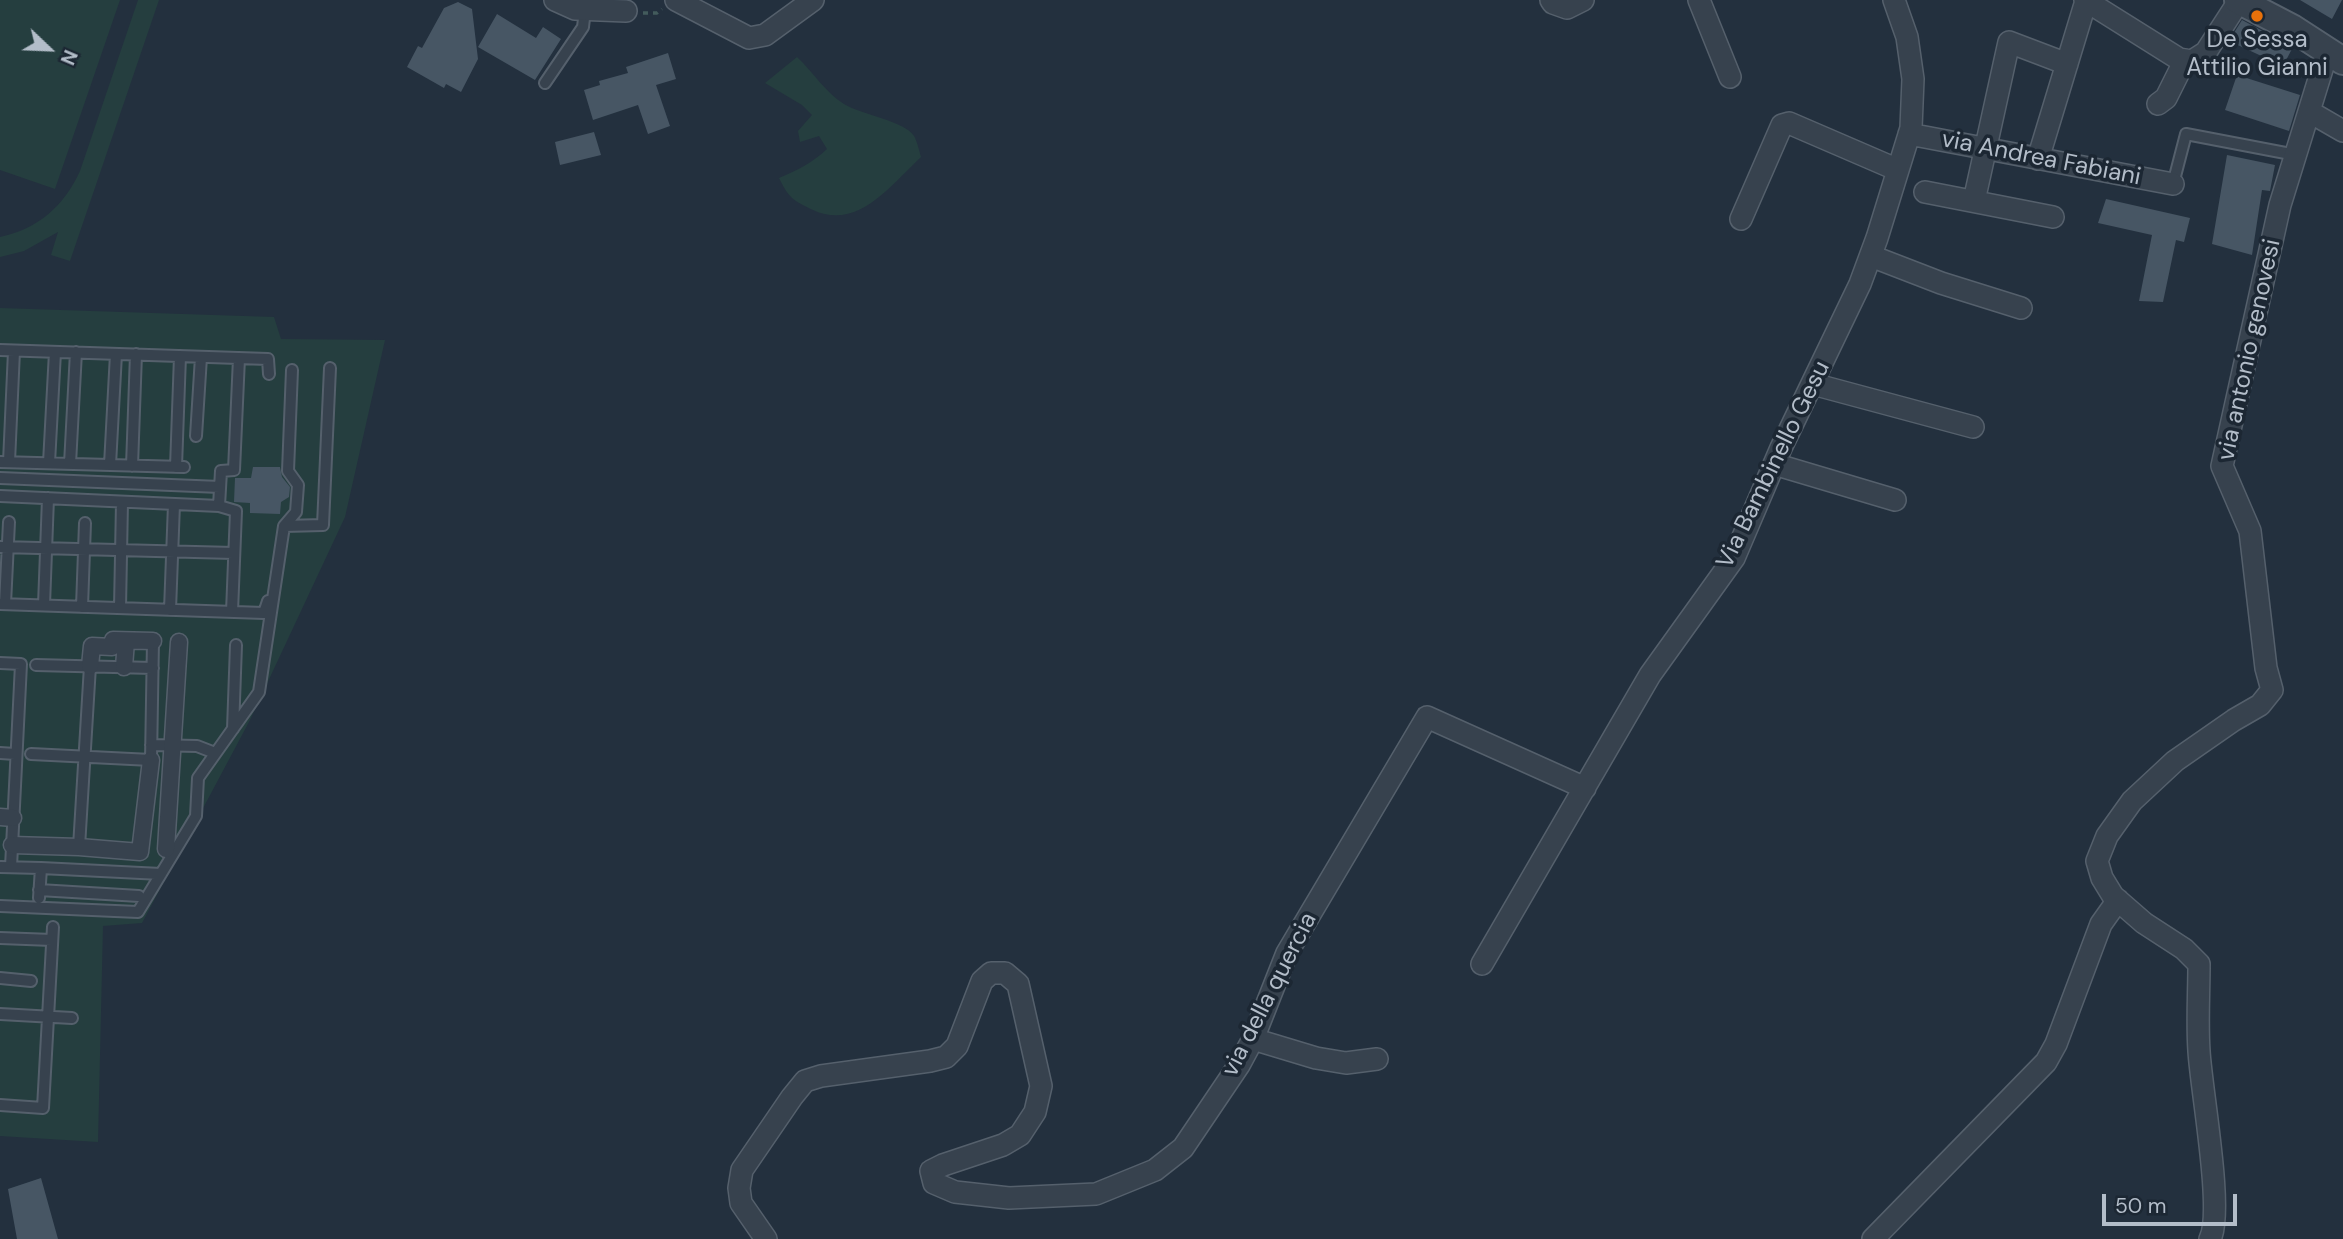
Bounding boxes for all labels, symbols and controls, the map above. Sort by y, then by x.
marker: De Sessa Attilio Gianni [2249,8,2265,24]
north arrow [14,14,84,84]
place label: De Sessa Attilio Gianni [2186,27,2328,83]
text: N [55,46,83,69]
street label: via Andrea Fabiani [1939,126,2143,192]
street label: via antonio genovesi [2212,237,2288,463]
street label: Via Bambinello Gesu [1711,357,1837,573]
street label: via della quercia [1216,908,1324,1082]
scale bar [2105,1180,2240,1224]
text: 50 m [2115,1192,2166,1220]

